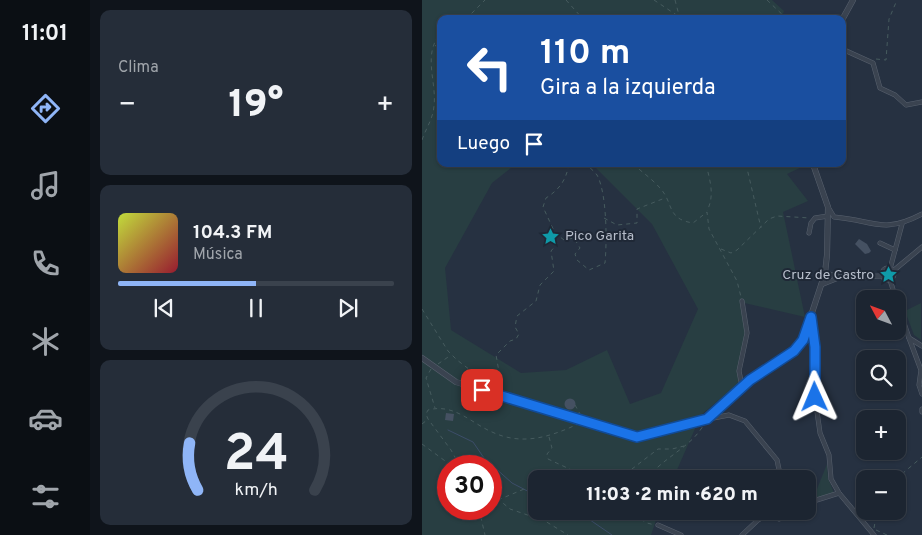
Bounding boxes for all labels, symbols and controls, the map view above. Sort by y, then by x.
text: 11:01 [22,21,68,48]
text: 110 m [540,32,630,76]
icon: left [457,35,522,100]
text: Clima [118,58,159,78]
text: Gira a la izquierda [540,75,716,102]
text: 19° [228,82,284,131]
text: − [118,88,136,124]
text: + [376,88,394,124]
icon: directions [28,91,63,126]
icon: arrive [520,130,548,158]
text: Luego [457,132,510,156]
icon: music [28,168,63,203]
text: 104.3 FM [193,221,272,245]
place icon: Pico Garita [541,226,561,246]
place label: Pico Garita [565,228,634,245]
text: Música [193,245,243,265]
icon: phone [28,246,63,281]
place icon: Cruz de Castro [878,265,898,285]
place label: Cruz de Castro [782,267,874,284]
north arrow [856,290,906,340]
map controls [856,290,906,520]
icon: previous [150,294,178,322]
icon: pause [242,294,270,322]
icon: next [334,294,362,322]
icon: climate [28,324,63,359]
button: search [856,350,906,400]
pin [461,369,503,411]
position arrow [788,370,840,422]
icon: arrive [468,376,496,404]
icon: car [28,401,63,436]
button: + [856,410,906,460]
text: 24 [223,423,289,489]
speed limit sign: 30 [437,455,502,520]
button: − [856,470,906,520]
icon: filters [28,479,63,514]
text: km/h [234,479,278,502]
text: 11:03 · 2 min · 620 m [586,483,758,507]

